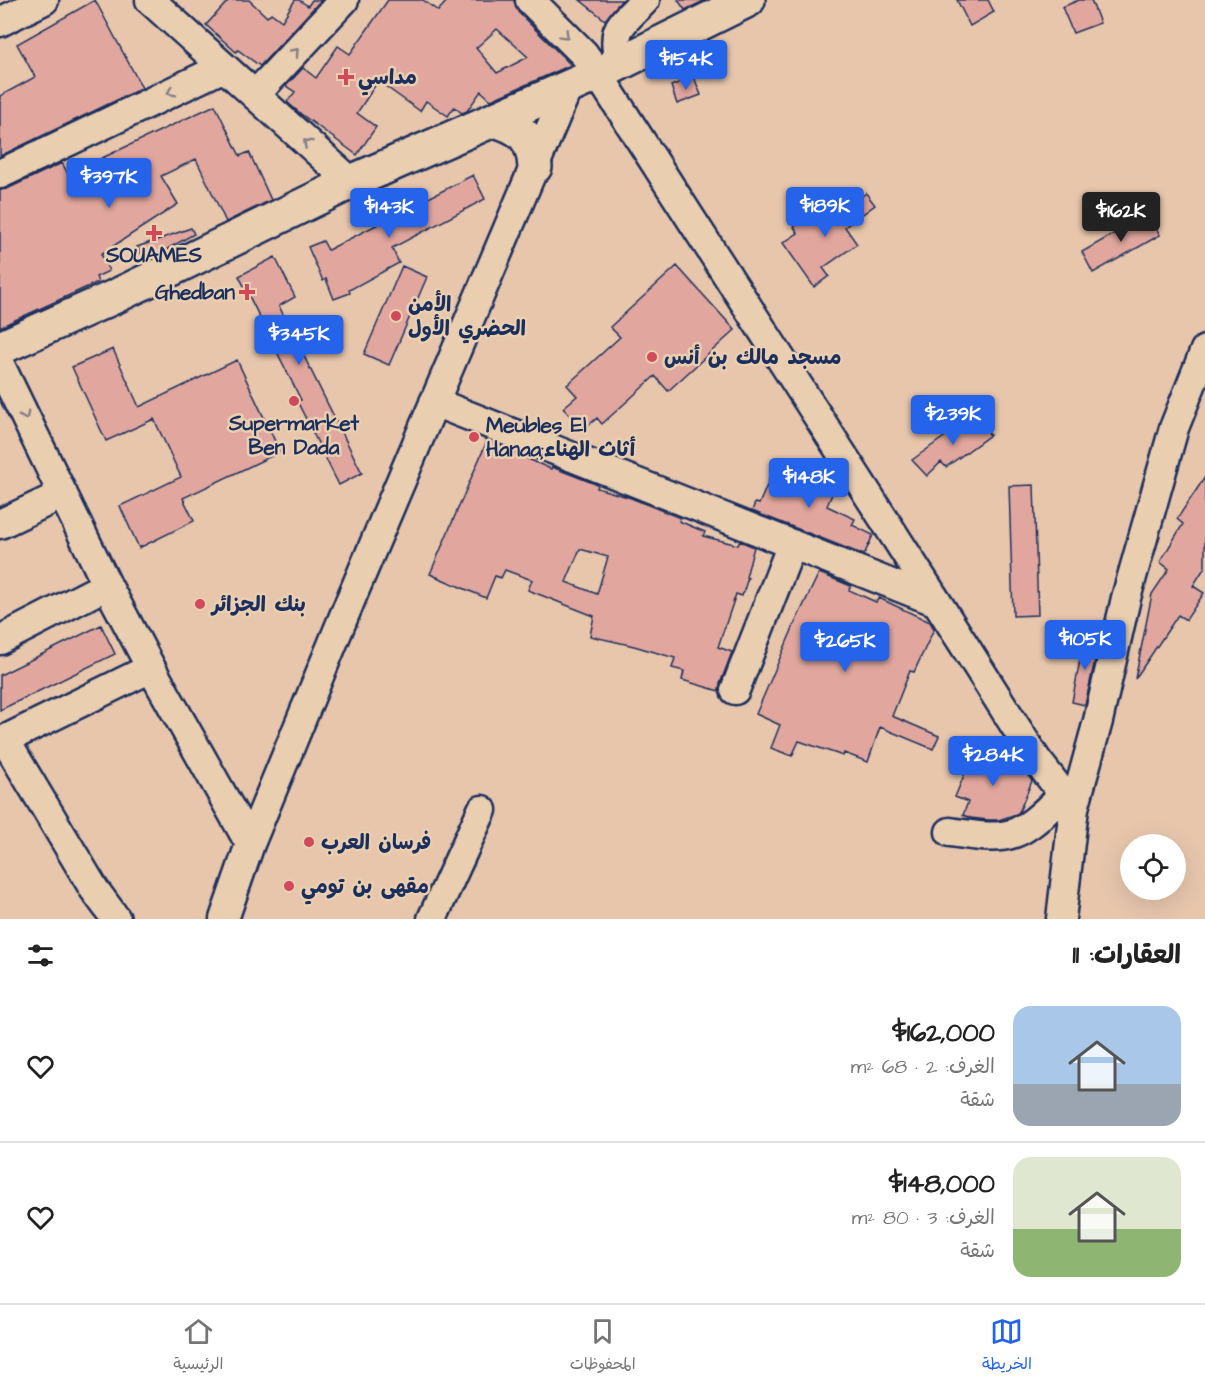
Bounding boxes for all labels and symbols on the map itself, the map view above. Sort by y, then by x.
one-way arrow [558,28,569,39]
pin: $154K [644,40,728,91]
one-way arrow [288,49,299,59]
place label: مداسي [358,63,417,96]
marker: مداسي [339,70,353,84]
one-way arrow [166,85,177,97]
one-way arrow [304,139,314,150]
pin: $397K [67,158,151,209]
pin: $189K [783,187,867,238]
pin: $143K [347,188,431,239]
pin: $162K [1079,192,1163,243]
marker: SOUAMES [147,226,161,240]
place label: SOUAMES [105,241,203,270]
place label: Ghedban [155,278,235,307]
marker: Ghedban [240,285,254,299]
place label: الأمن الحضري الأول [408,290,526,344]
marker: الأمن الحضري الأول [389,309,403,323]
pin: $345K [257,315,341,366]
place label: مسجد مالك بن أنس [664,343,841,372]
marker: مسجد مالك بن أنس [645,350,659,364]
marker: Supermarket Ben Dada [287,394,301,408]
pin: $239K [911,395,995,446]
one-way arrow [17,409,29,420]
place label: Supermarket Ben Dada [228,409,360,462]
place label: Meubles El Hanaa;أثاث الهناء [486,411,636,464]
marker: Meubles El Hanaa;أثاث الهناء [467,430,481,444]
pin: $148K [767,458,851,509]
place label: بنك الجزائر [210,590,306,619]
marker: بنك الجزائر [193,597,207,611]
pin: $105K [1043,620,1127,671]
pin: $265K [803,622,887,673]
pin: $284K [951,736,1035,787]
place label: فرسان العرب [321,828,431,857]
marker: فرسان العرب [302,835,316,849]
place label: مقهى بن تومي [301,872,429,905]
marker: مقهى بن تومي [282,879,296,893]

